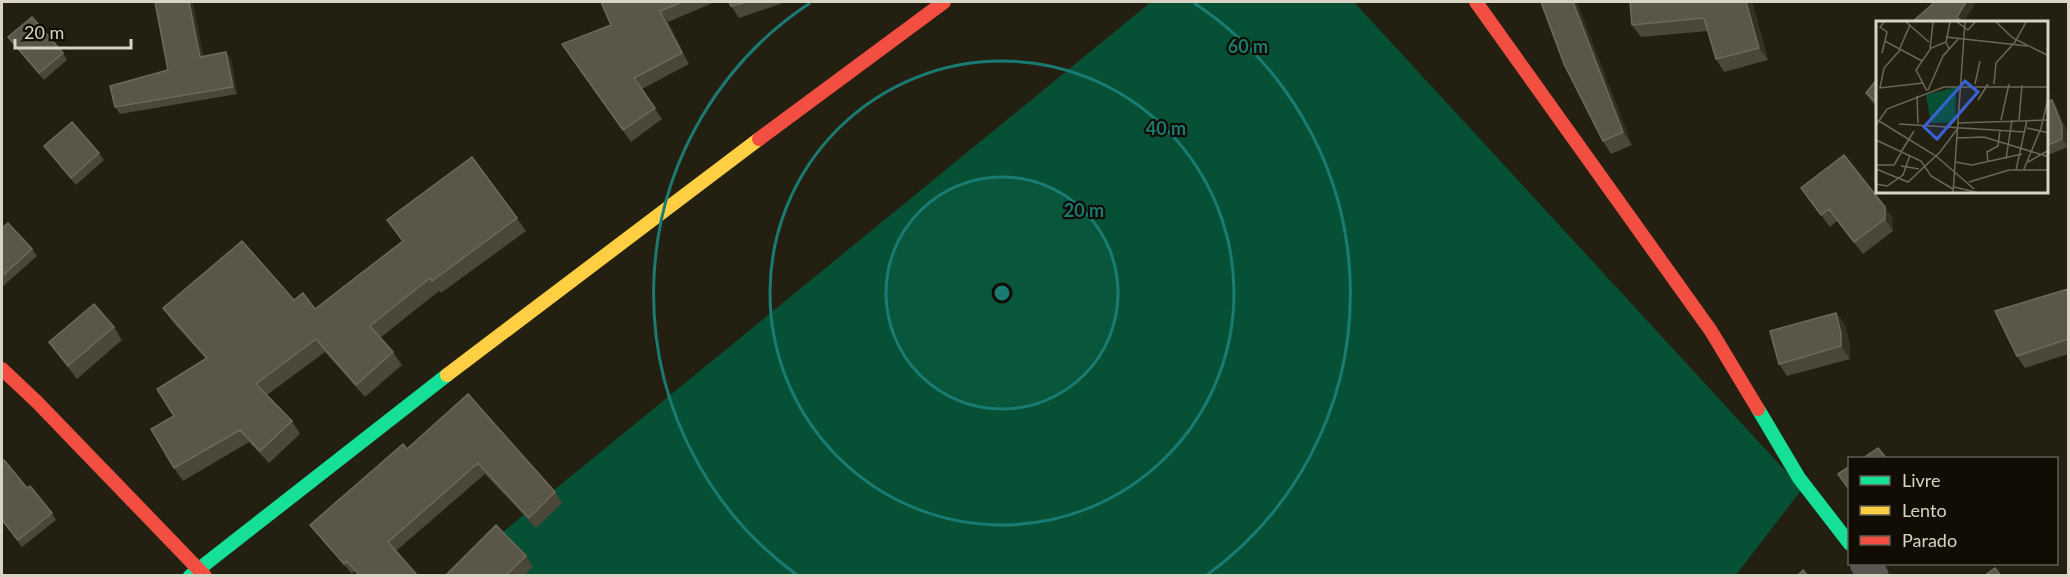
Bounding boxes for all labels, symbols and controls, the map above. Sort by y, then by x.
scale bar [15,12,130,50]
text: 20 m [24,21,64,43]
inset map [1876,21,2049,194]
text: 60 m [1228,35,1268,57]
text: 40 m [1146,117,1186,139]
text: 20 m [1064,199,1104,221]
centre of rings [992,283,1012,303]
legend [1848,457,2058,565]
text: Livre [1902,469,1941,491]
text: Lento [1902,499,1947,521]
text: Parado [1902,529,1957,551]

